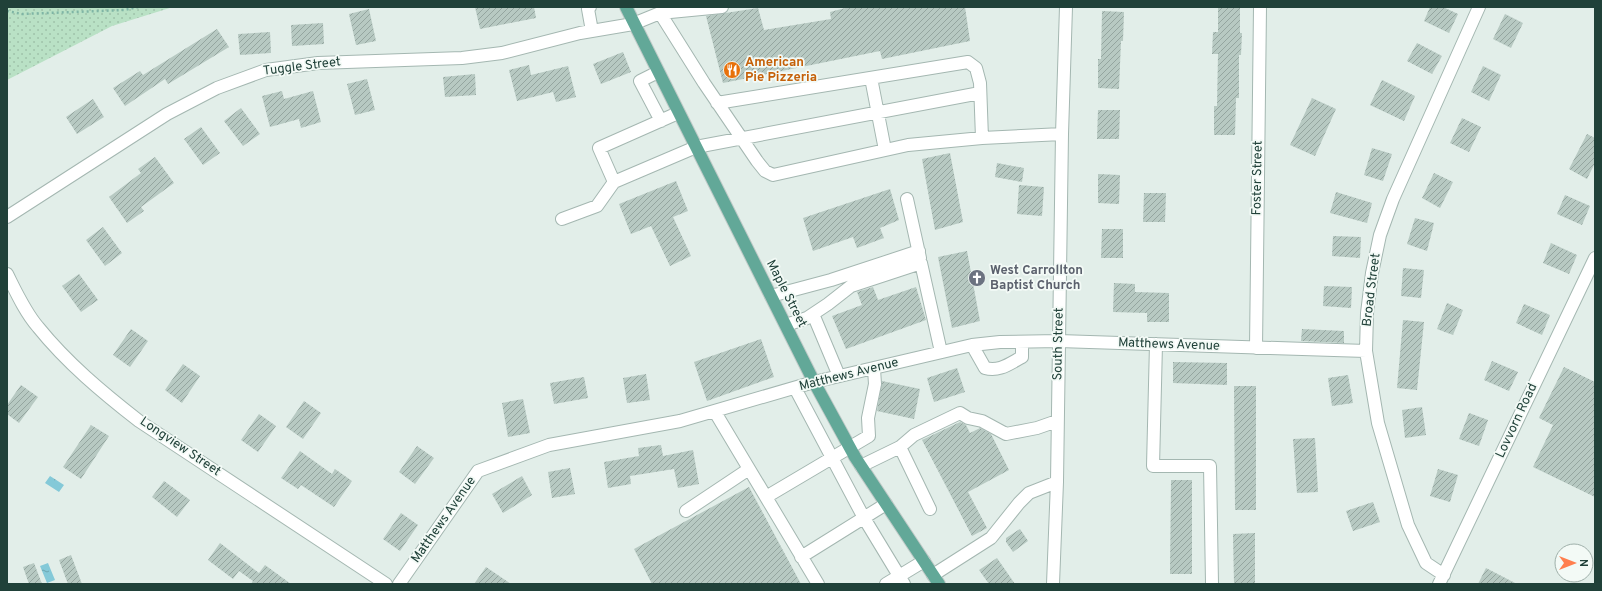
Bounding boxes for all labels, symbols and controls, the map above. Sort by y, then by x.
street label: Tuggle Street [262,54,342,80]
place label: American Pie Pizzeria [745,55,817,86]
restaurant icon: American Pie Pizzeria [722,60,742,80]
street label: Foster Street [1249,140,1267,216]
street label: Broad Street [1360,252,1384,328]
street label: Maple Street [762,258,810,331]
place label: West Carrollton Baptist Church [990,263,1083,294]
church icon: West Carrollton Baptist Church [967,268,987,288]
street label: South Street [1050,307,1068,381]
street label: Matthews Avenue [1118,335,1220,355]
street label: Matthews Avenue [798,355,900,395]
street label: Lovvorn Road [1493,381,1541,461]
street label: Longview Street [136,414,224,480]
street label: Matthews Avenue [408,474,480,566]
north arrow [1554,543,1594,583]
text: N [1576,559,1590,567]

